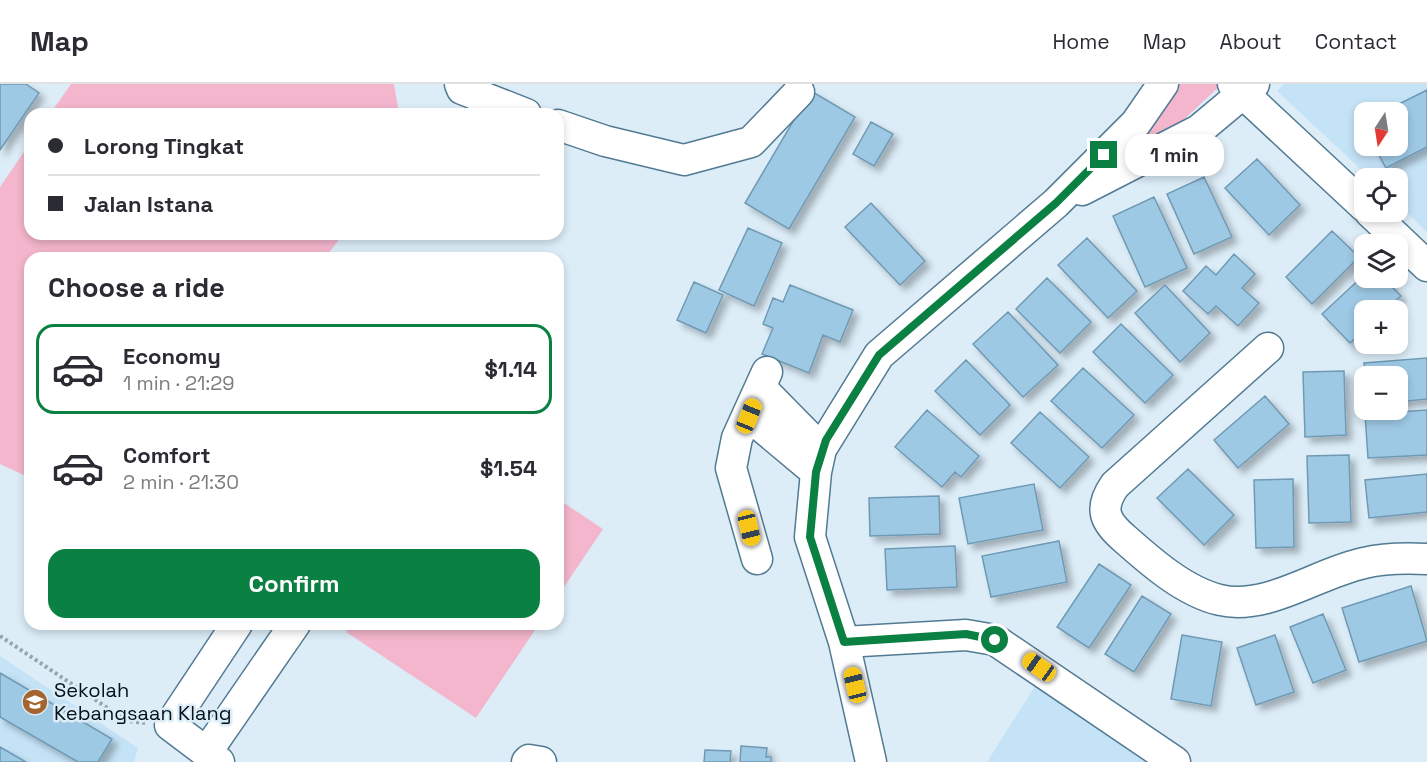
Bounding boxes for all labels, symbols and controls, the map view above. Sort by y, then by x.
text: Map [30,23,89,59]
text: Home [1052,28,1110,55]
text: Map [1143,28,1187,55]
text: About [1220,28,1282,55]
text: Contact [1315,28,1397,55]
north arrow [1354,102,1408,156]
map controls [1354,102,1408,420]
text: Lorong Tingkat [84,132,244,160]
callout: 1 min [1125,134,1224,176]
route end [1090,141,1117,168]
text: 1 min [1150,142,1199,168]
button: locate [1354,168,1408,222]
text: Jalan Istana [84,190,213,218]
button: layers [1354,234,1408,288]
text: Choose a ride [48,270,225,305]
button: + [1354,300,1408,354]
icon: car [51,342,105,396]
text: Economy [123,342,221,370]
text: $1.14 [484,355,537,383]
button: − [1354,366,1408,420]
text: 1 min · 21:29 [123,370,235,396]
car [734,396,764,436]
icon: car [51,441,105,495]
text: Comfort [123,441,211,469]
text: $1.54 [480,454,537,482]
text: 2 min · 21:30 [123,469,239,495]
car [736,508,762,548]
button: Confirm [48,549,540,618]
route start [981,626,1008,653]
car [1019,649,1059,685]
car [842,665,868,705]
place label: Sekolah Kebangsaan Klang [54,677,232,726]
school or university icon: Sekolah Kebangsaan Klang [20,687,50,717]

